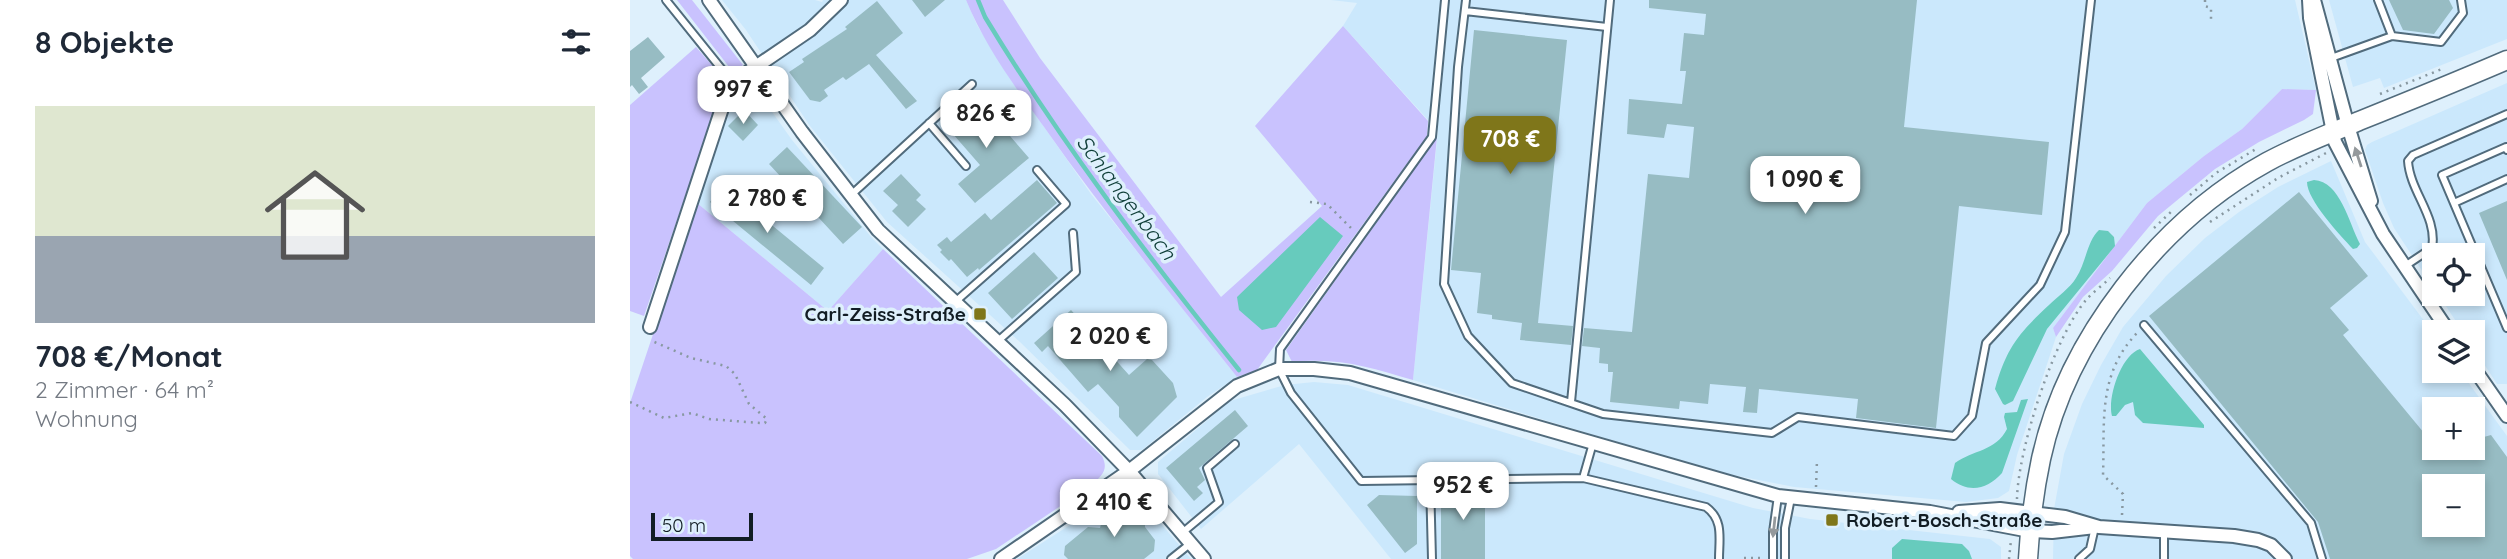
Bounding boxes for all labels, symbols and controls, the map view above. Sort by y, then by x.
text: 8 Objekte [35,23,174,61]
icon: filters [557,23,595,61]
pin: 997 € [694,66,792,126]
text: 997 € [714,74,772,103]
pin: 826 € [937,90,1035,150]
text: 826 € [956,98,1016,127]
pin: 708 € [1461,116,1559,176]
text: 708 € [1480,124,1540,153]
water label: Schlangenbach [1072,130,1183,265]
one-way arrow [2352,146,2362,167]
icon: home [252,152,378,278]
pin: 1 090 € [1740,156,1870,216]
text: 1 090 € [1766,164,1844,193]
pin: 2 780 € [702,176,832,235]
text: 2 780 € [727,183,807,212]
map controls [2422,243,2485,537]
button: locate [2422,243,2485,306]
place label: Carl-Zeiss-Straße [805,302,966,326]
marker: Carl-Zeiss-Straße [972,306,988,322]
pin: 2 020 € [1045,314,1175,373]
button: layers [2422,320,2485,383]
text: 2 020 € [1069,321,1151,350]
text: 708 €/Monat [35,337,223,375]
text: 2 Zimmer · 64 m² [35,375,214,404]
button: + [2422,397,2485,460]
text: Wohnung [35,404,138,433]
pin: 952 € [1414,462,1512,522]
text: 952 € [1433,470,1493,499]
button: − [2422,474,2485,537]
pin: 2 410 € [1049,480,1179,539]
text: 2 410 € [1076,487,1152,516]
place label: Robert-Bosch-Straße [1846,508,2042,532]
scale bar [651,510,752,542]
marker: Robert-Bosch-Straße [1824,512,1840,528]
text: 50 m [662,513,706,537]
one-way arrow [1768,516,1779,538]

